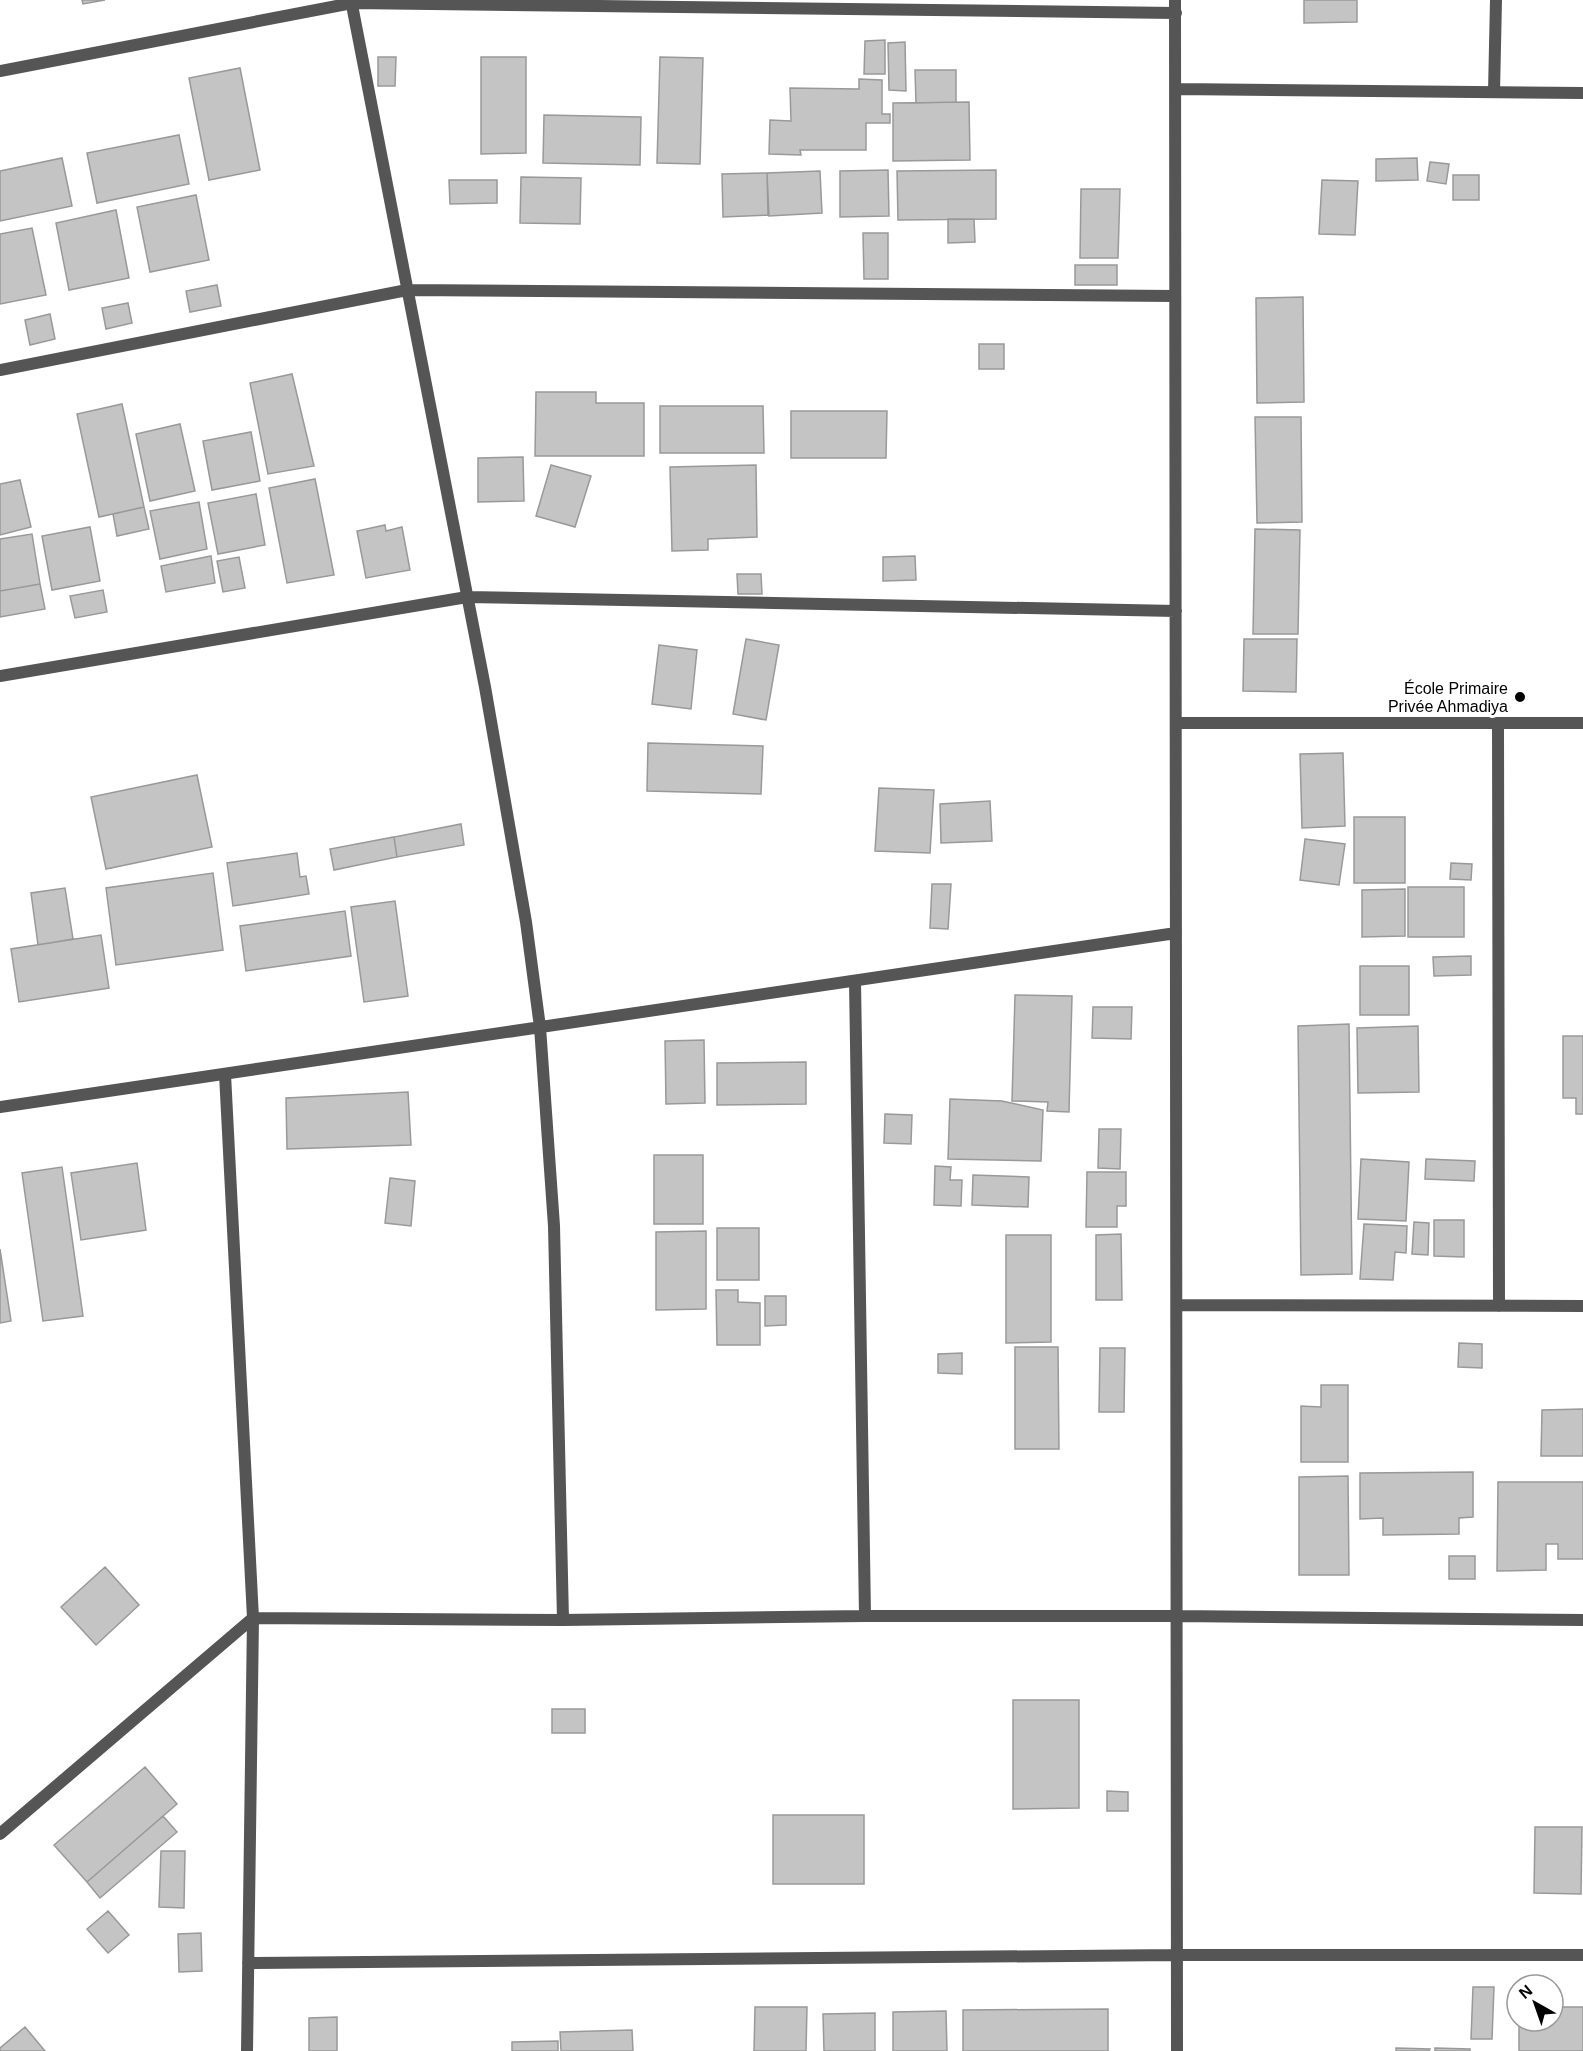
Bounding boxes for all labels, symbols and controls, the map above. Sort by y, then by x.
place label: École Primaire Privée Ahmadiya [1388,679,1508,715]
marker: École Primaire Privée Ahmadiya [1513,690,1527,704]
north arrow [1505,1973,1565,2033]
text: N [1516,1982,1536,2002]

